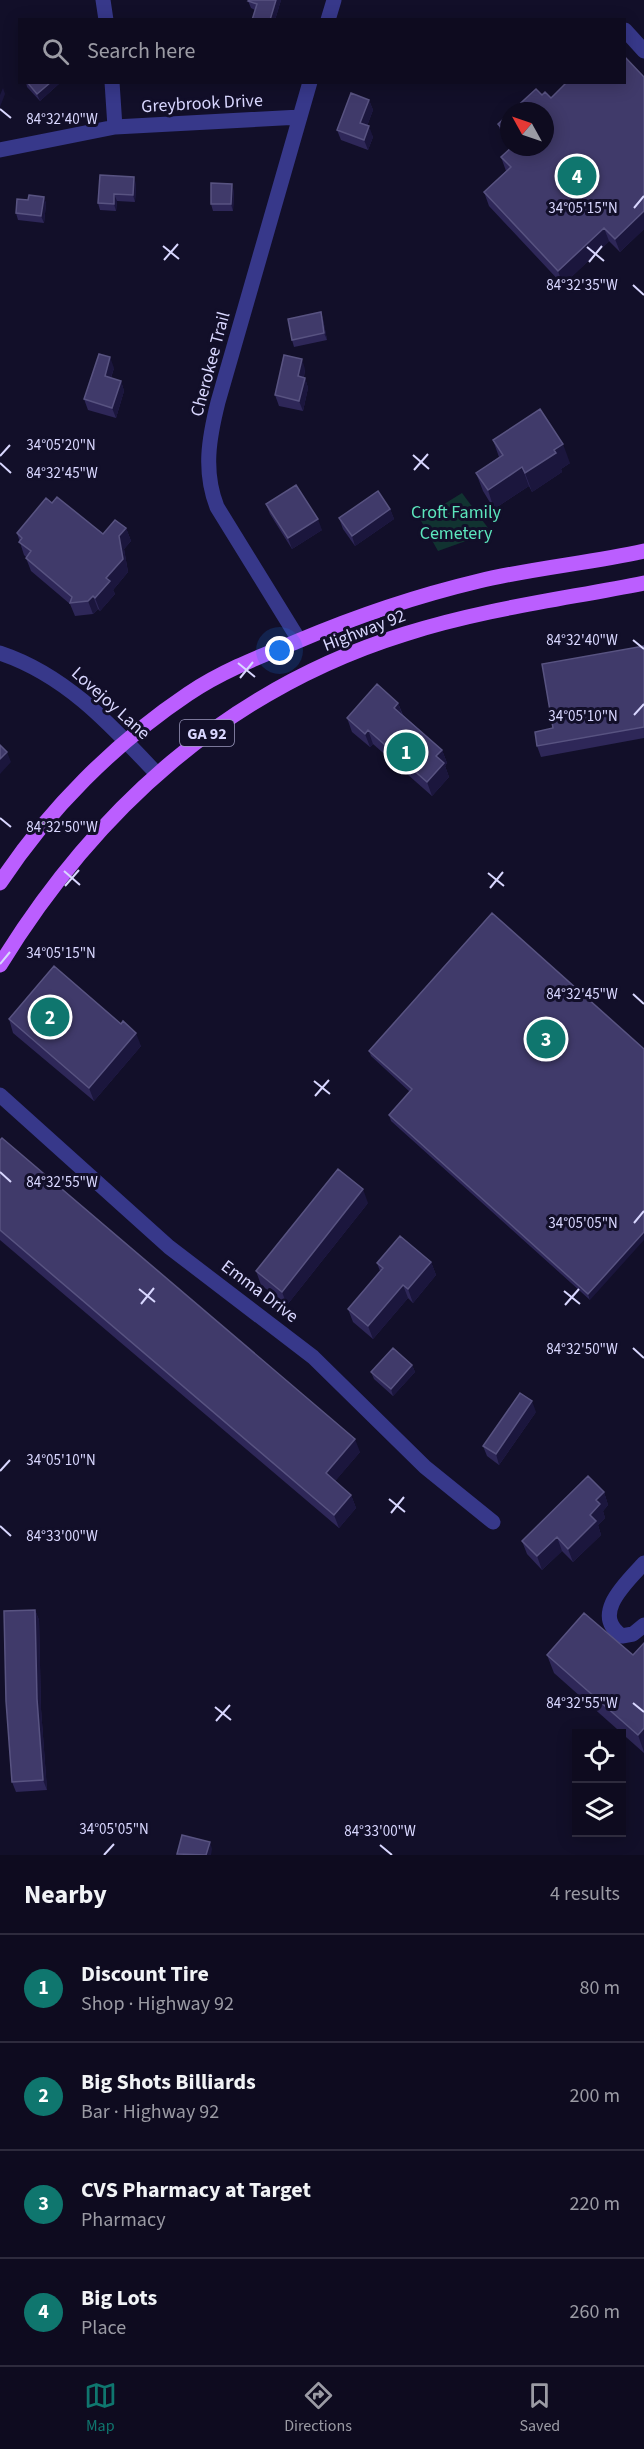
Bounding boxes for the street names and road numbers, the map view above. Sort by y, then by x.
street label: Greybrook Drive [141,88,263,119]
street label: Cherokee Trail [184,309,236,419]
street label: Highway 92 [319,603,409,658]
street label: Lovejoy Lane [66,661,156,746]
road number: GA 92 [180,720,234,746]
street label: Emma Drive [216,1254,304,1329]

